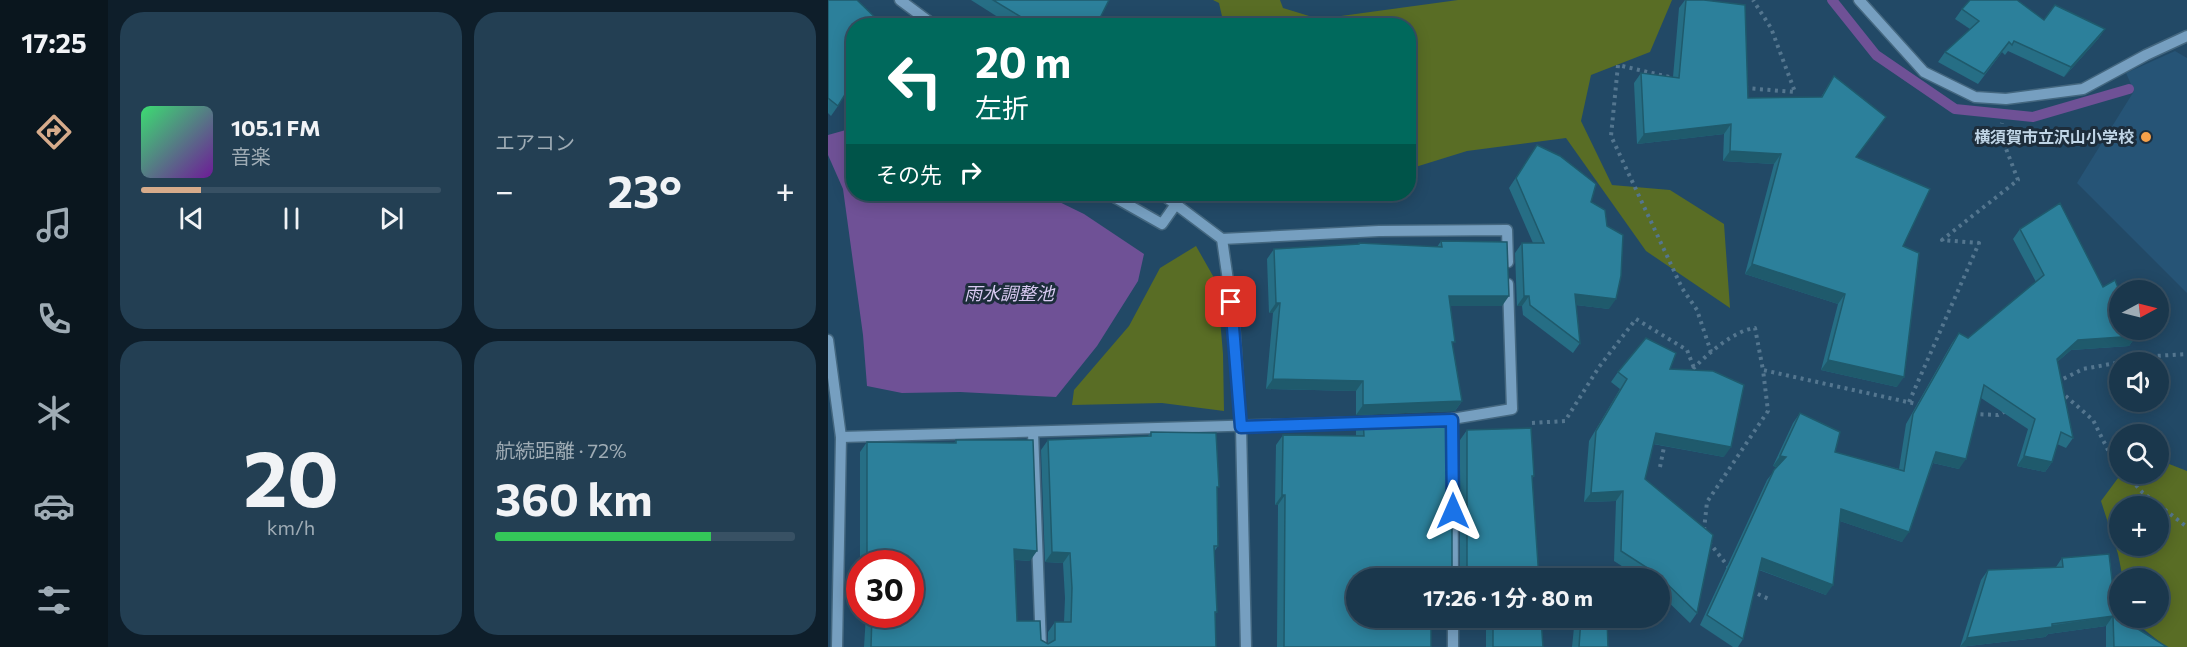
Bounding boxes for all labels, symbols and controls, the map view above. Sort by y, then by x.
text: 17:25 [21,26,87,59]
text: 20 m [975,35,1071,87]
icon: left [876,42,954,120]
text: 左折 [975,91,1029,124]
icon: directions [33,111,75,153]
text: 105.1 FM [231,114,320,141]
place label: 横須賀市立沢山小学校 [1974,127,2134,146]
text: エアコン [495,130,575,154]
marker: 横須賀市立沢山小学校 [2139,130,2153,144]
text: 音楽 [231,144,271,168]
icon: right [954,156,987,189]
text: その先 [876,161,942,188]
text: 23° [608,162,682,217]
text: − [495,169,514,210]
text: + [776,169,795,210]
icon: previous [175,202,208,235]
icon: pause [275,202,308,235]
icon: next [375,202,408,235]
icon: music [33,204,75,246]
pin [1205,276,1256,327]
north arrow [2109,280,2169,340]
map controls [2109,280,2169,628]
water label: 雨水調整池 [964,282,1056,304]
icon: arrive [1214,285,1247,318]
icon: phone [33,298,75,340]
button: sound [2109,352,2169,412]
icon: climate [33,392,75,434]
button: search [2109,424,2169,484]
text: 20 [243,428,339,523]
text: 航続距離 · 72% [495,438,627,462]
text: 360 km [495,470,653,525]
position arrow [1421,479,1485,543]
icon: car [33,485,75,527]
button: + [2109,496,2169,556]
text: km/h [267,515,315,539]
speed limit sign: 30 [846,550,924,628]
button: − [2109,568,2169,628]
icon: filters [33,579,75,621]
text: 17:26 · 1 分 · 80 m [1423,584,1593,611]

